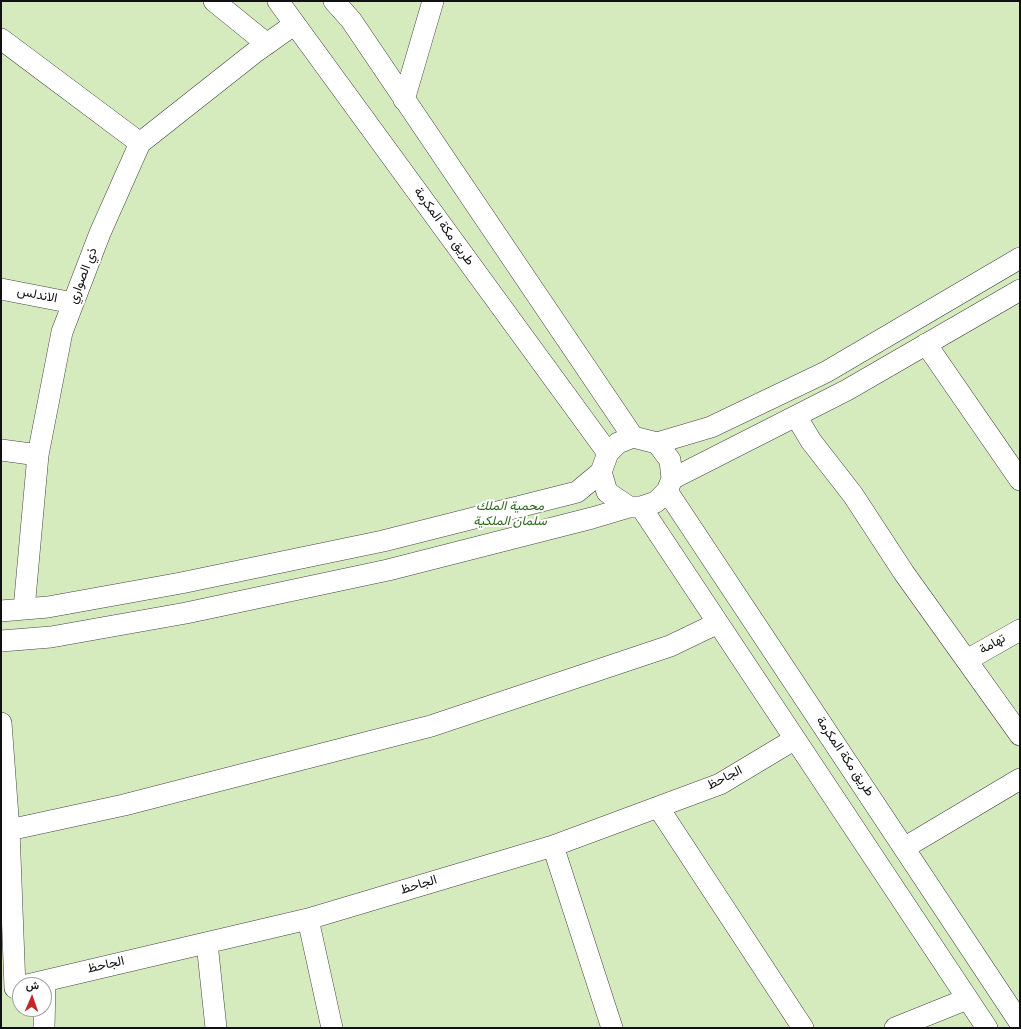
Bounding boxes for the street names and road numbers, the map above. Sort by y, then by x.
street label: طريق مكة المكرمة [409,185,477,269]
street label: ذي الصواري [66,246,102,306]
street label: الاندلس [15,284,59,308]
street label: تهامة [977,631,1009,659]
street label: طريق مكة المكرمة [812,714,876,800]
street label: الجاحظ [705,764,745,794]
street label: الجاحظ [399,873,439,899]
street label: الجاحظ [86,954,126,978]

